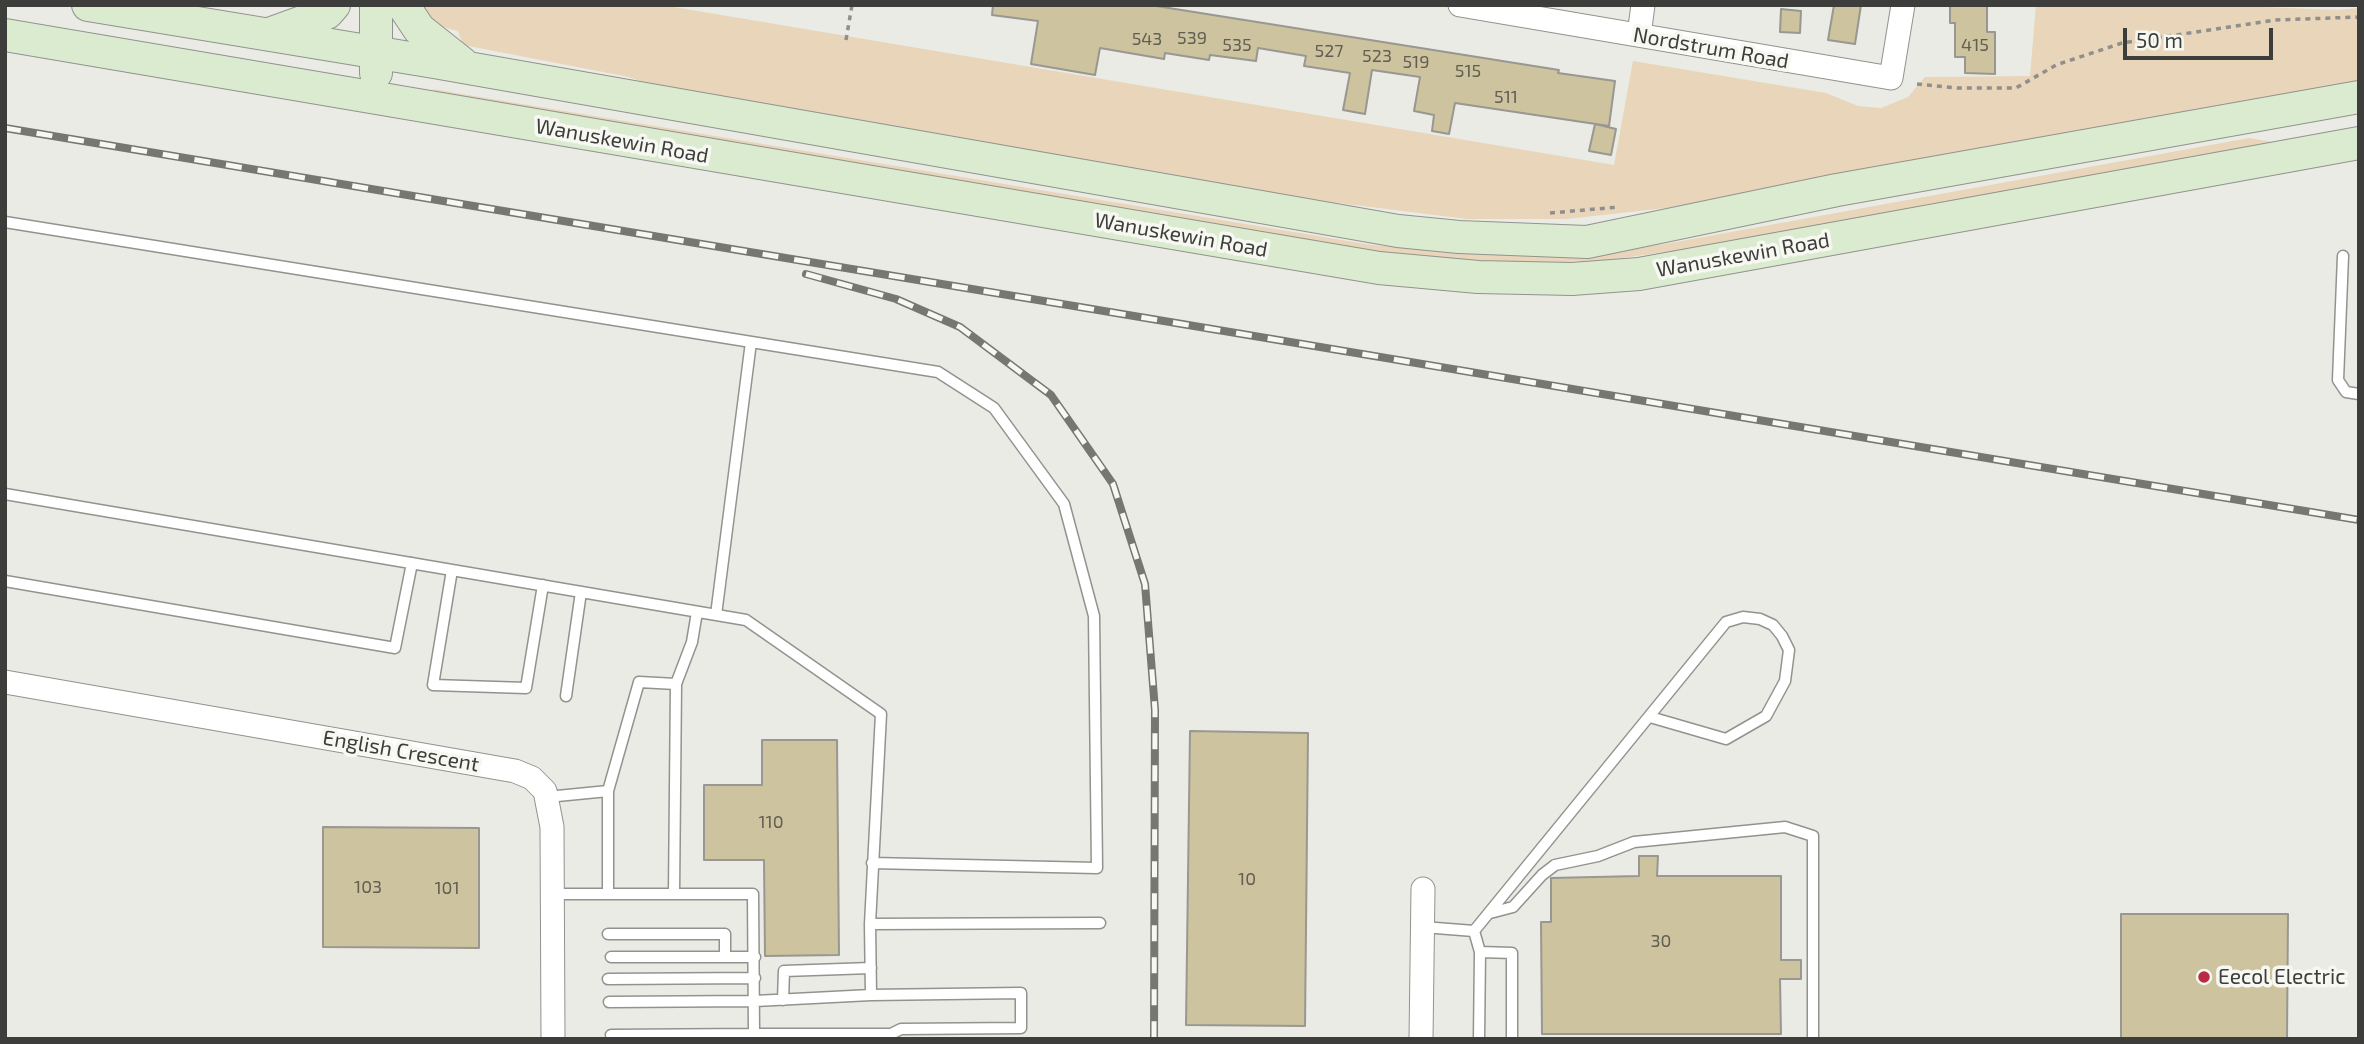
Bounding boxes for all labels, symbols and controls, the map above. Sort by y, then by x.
scale bar [2126,14,2276,58]
street label: Nordstrum Road [1631,22,1791,74]
house number: 539 [1177,27,1207,49]
text: 50 m [2136,27,2183,52]
house number: 543 [1132,28,1162,50]
house number: 535 [1222,34,1252,56]
house number: 415 [1961,34,1989,56]
house number: 527 [1315,40,1343,62]
house number: 523 [1362,45,1392,67]
house number: 519 [1402,51,1430,73]
house number: 515 [1455,60,1481,82]
house number: 511 [1494,86,1518,108]
street label: Wanuskewin Road [533,113,711,169]
street label: Wanuskewin Road [1092,207,1270,263]
street label: Wanuskewin Road [1654,227,1832,283]
street label: English Crescent [321,725,481,777]
house number: 110 [758,811,784,833]
house number: 10 [1238,868,1256,890]
house number: 103 [354,876,382,898]
house number: 101 [434,877,460,899]
house number: 30 [1651,930,1671,952]
place label: Eecol Electric [2218,964,2345,990]
marker: Eecol Electric [2196,969,2212,985]

